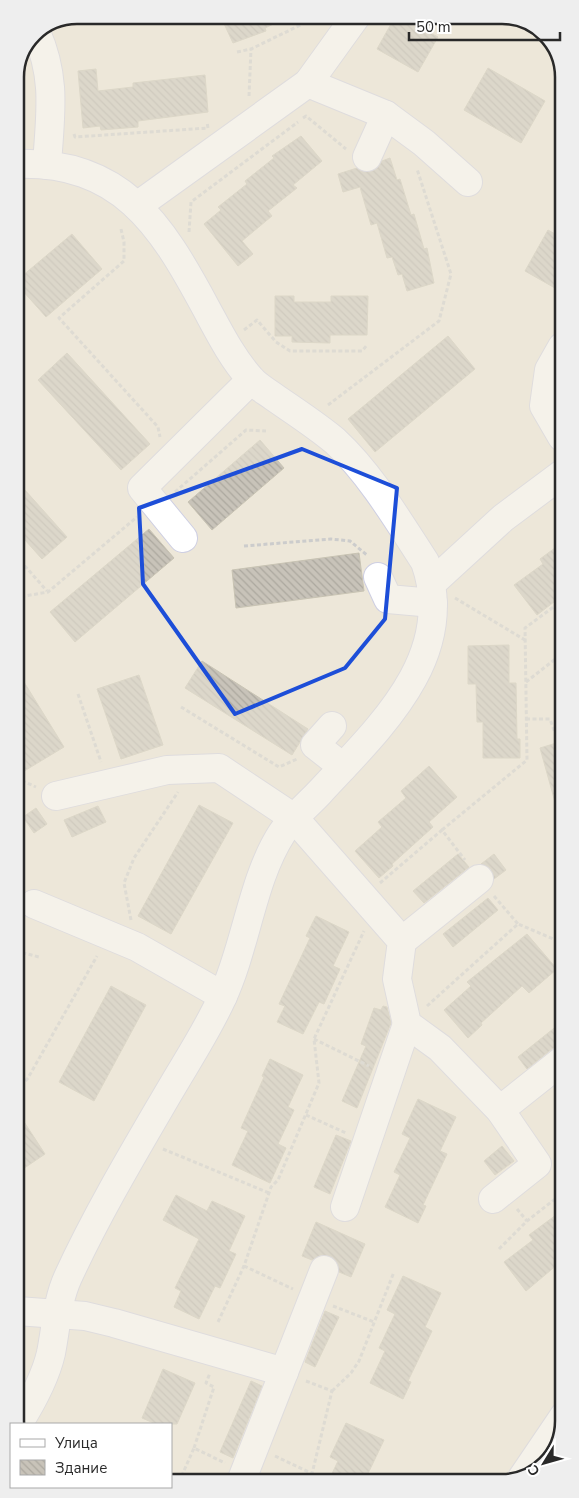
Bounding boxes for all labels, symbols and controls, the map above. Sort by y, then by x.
scale bar [409,10,560,42]
text: 50 m [416,17,451,37]
legend [10,1423,172,1488]
text: Улица [54,1433,98,1453]
north arrow [519,1438,569,1488]
text: Здание [55,1458,107,1478]
text: С [523,1461,544,1480]

